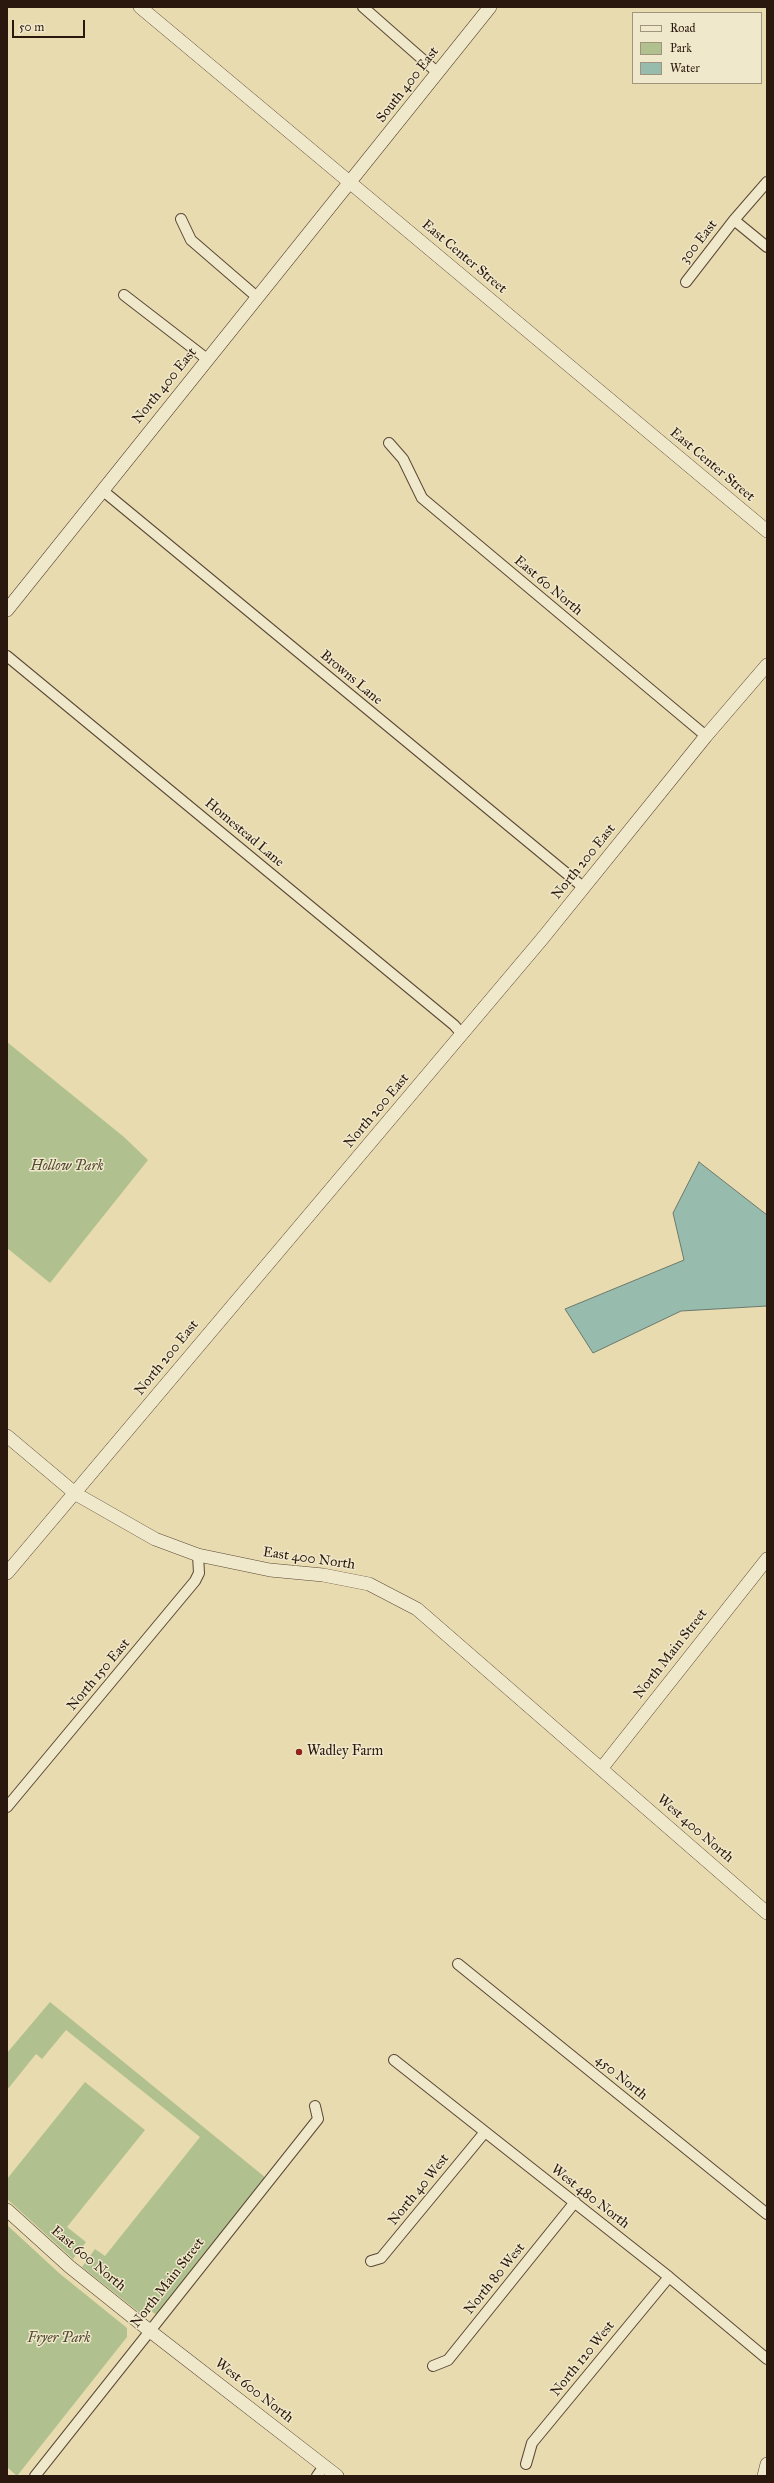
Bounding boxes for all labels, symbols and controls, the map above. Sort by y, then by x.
scale bar [14,12,87,38]
legend [632,12,762,84]
text: 50 m [19,20,44,34]
text: Road [670,21,696,35]
text: Park [670,41,692,55]
street label: South 400 East [373,44,443,126]
text: Water [670,61,700,75]
street label: East Center Street [418,217,510,297]
street label: 300 East [677,217,721,267]
street label: North 400 East [129,345,201,427]
street label: East Center Street [666,425,758,505]
street label: East 60 North [510,553,586,619]
street label: Browns Lane [316,647,386,709]
street label: Homestead Lane [201,795,287,871]
street label: North 200 East [549,821,619,903]
street label: North 200 East [341,1070,413,1152]
park label: Hollow Park [30,1159,104,1175]
street label: North 200 East [132,1317,202,1399]
street label: East 400 North [262,1544,356,1574]
street label: North Main Street [631,1606,711,1702]
street label: North 150 East [64,1636,134,1714]
place label: Wadley Farm [307,1744,383,1760]
marker: Wadley Farm [294,1747,304,1757]
street label: West 400 North [653,1791,737,1867]
street label: 450 North [592,2052,650,2104]
street label: North 40 West [385,2151,453,2229]
street label: West 480 North [547,2161,633,2233]
street label: East 600 North [47,2223,129,2295]
street label: North Main Street [128,2235,208,2331]
street label: North 80 West [461,2240,529,2318]
street label: North 120 West [548,2318,618,2400]
park label: Fryer Park [28,2331,90,2347]
street label: West 600 North [211,2355,297,2427]

